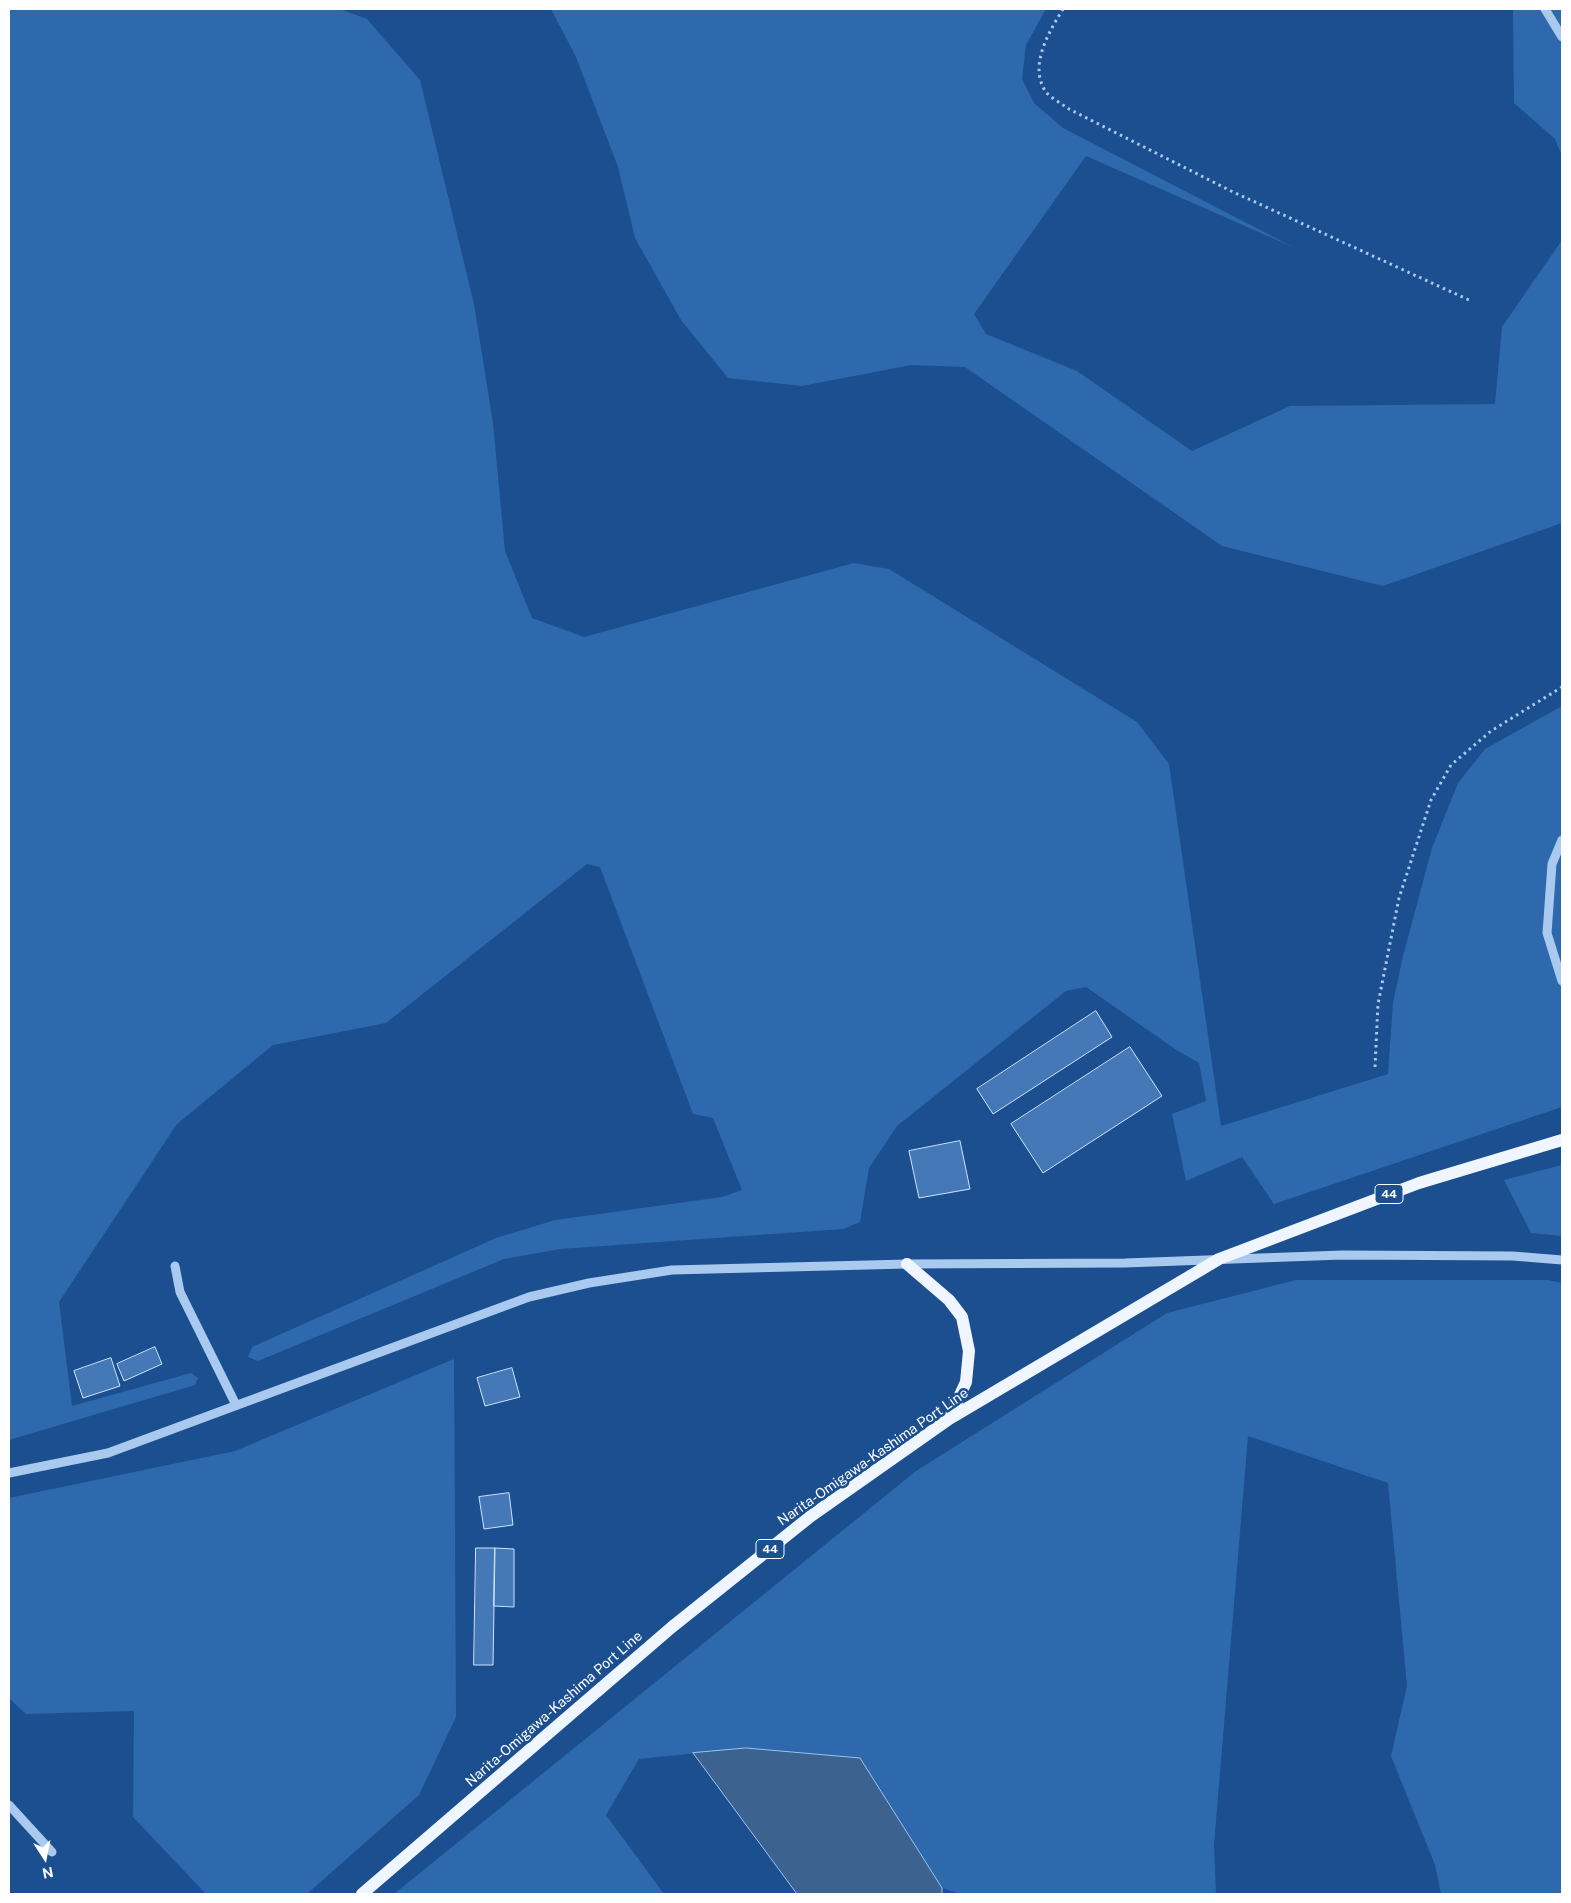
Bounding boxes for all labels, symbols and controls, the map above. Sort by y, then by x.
road number: 44 [1375,1184,1403,1204]
street label: Narita-Omigawa-Kashima Port Line [775,1385,971,1529]
road number: 44 [756,1540,784,1558]
street label: Narita-Omigawa-Kashima Port Line [462,1628,646,1790]
north arrow [20,1833,70,1883]
text: N [41,1864,55,1882]

